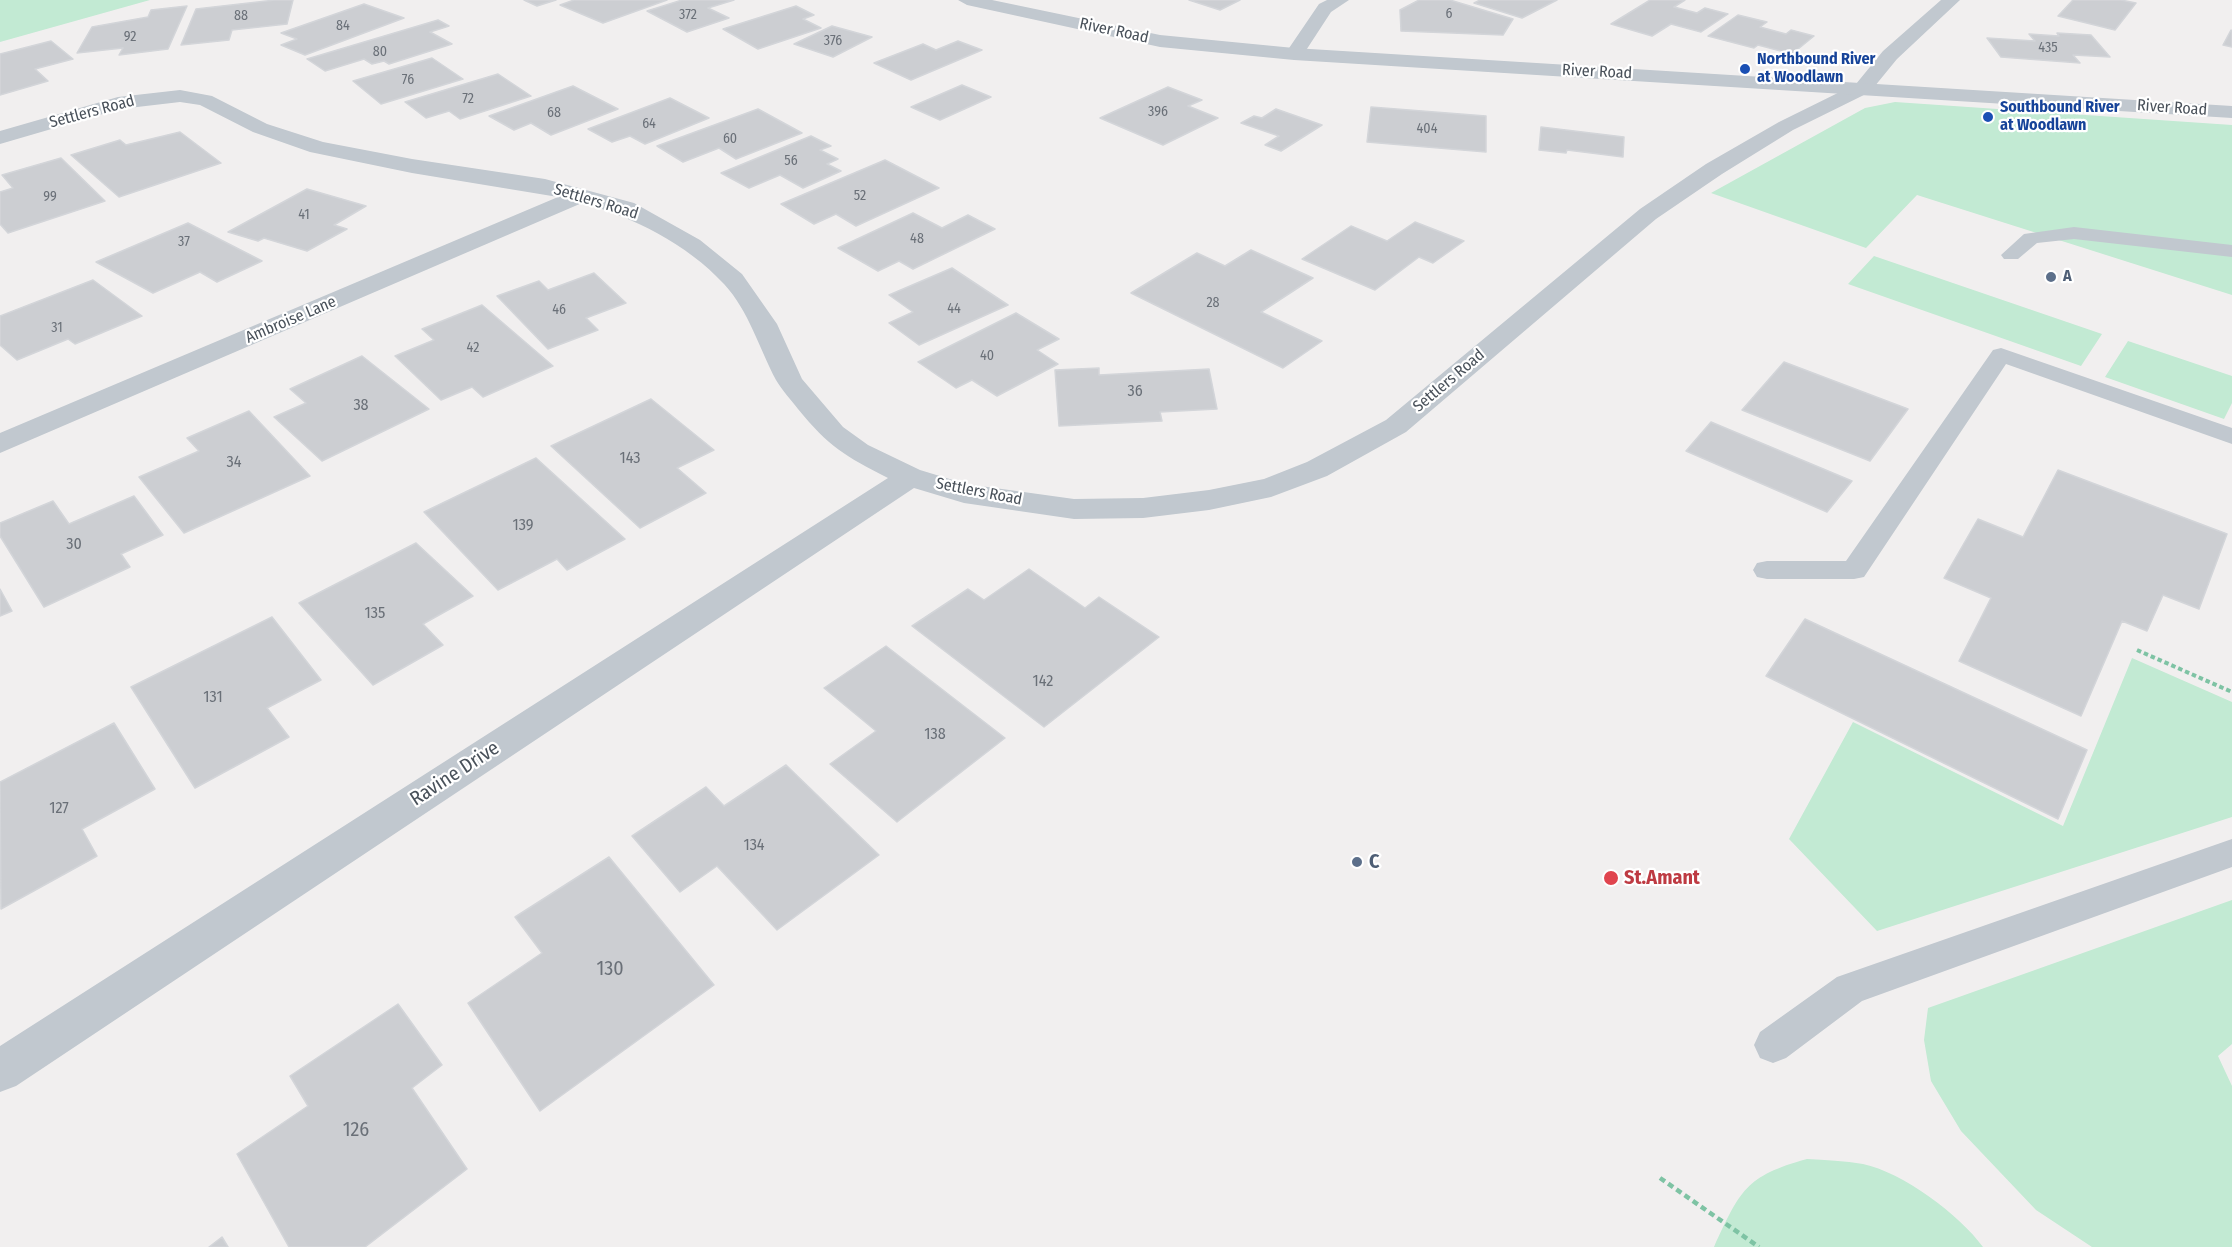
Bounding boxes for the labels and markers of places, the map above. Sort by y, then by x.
place label: Northbound River at Woodlawn [1757,50,1875,88]
marker: Northbound River at Woodlawn [1738,62,1752,76]
place label: Southbound River at Woodlawn [2000,98,2120,136]
marker: Southbound River at Woodlawn [1981,110,1995,124]
place label: A [2063,267,2072,287]
marker: A [2044,270,2058,284]
place label: C [1369,850,1379,874]
marker: C [1350,855,1364,869]
place label: St.Amant [1624,866,1700,890]
marker: St.Amant [1602,869,1620,887]

